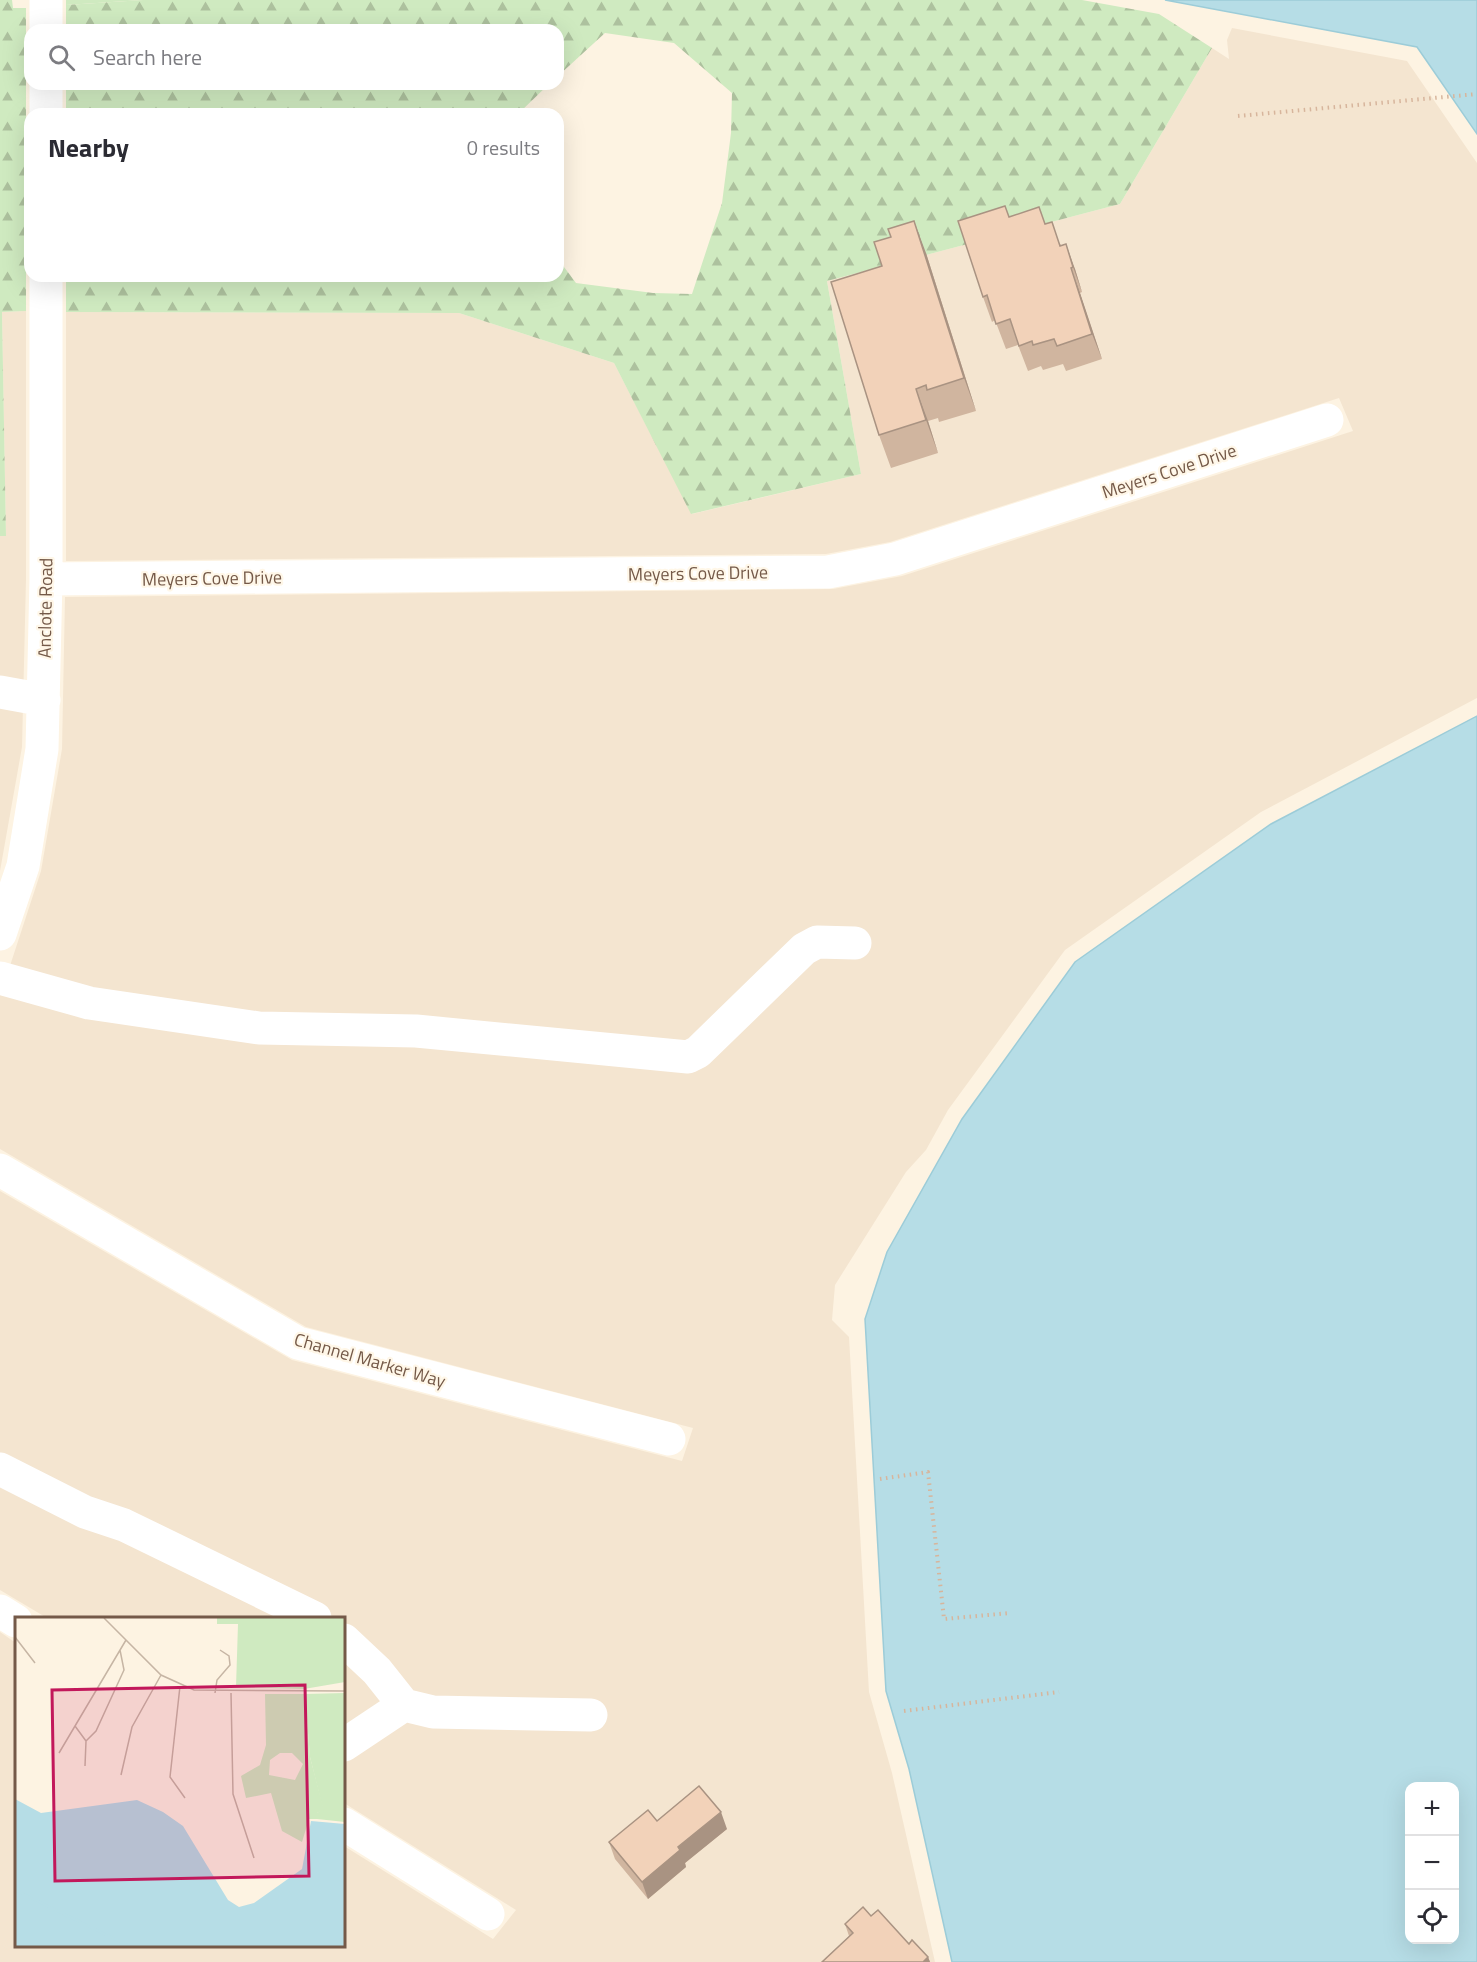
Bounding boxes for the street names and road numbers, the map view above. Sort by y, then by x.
street label: Meyers Cove Drive [1098,437,1240,505]
street label: Anclote Road [31,558,59,658]
street label: Meyers Cove Drive [628,558,768,588]
street label: Meyers Cove Drive [142,563,282,593]
street label: Channel Marker Way [291,1325,449,1395]

